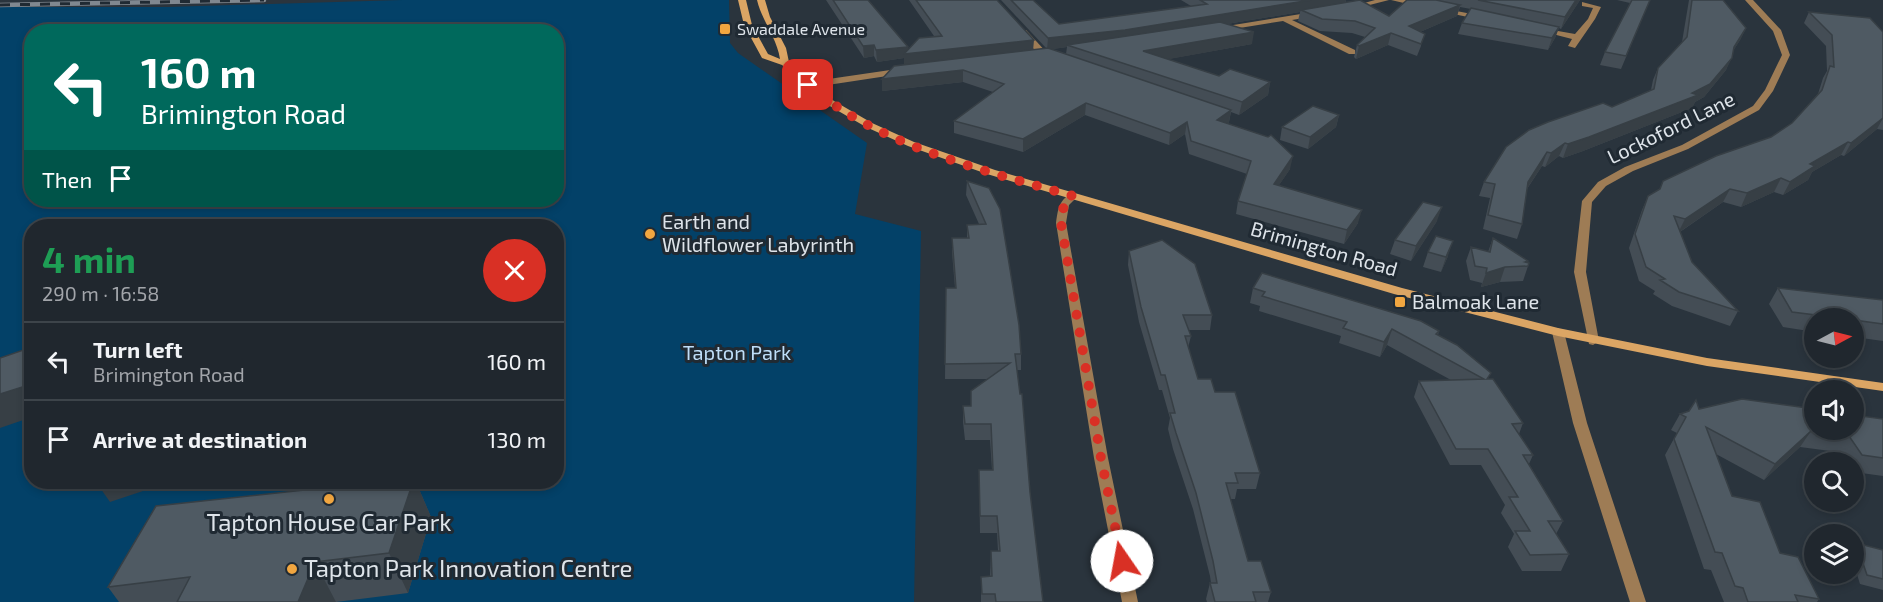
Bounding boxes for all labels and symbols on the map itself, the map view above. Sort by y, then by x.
place label: Swaddale Avenue [737,19,865,38]
marker: Swaddale Avenue [718,22,732,36]
pin [782,59,833,110]
street label: Lockoford Lane [1603,86,1738,168]
place label: Earth and Wildflower Labyrinth [662,209,854,256]
street label: Brimington Road [1248,216,1401,280]
marker: Earth and Wildflower Labyrinth [643,227,657,241]
place label: Balmoak Lane [1412,289,1539,313]
marker: Balmoak Lane [1393,295,1407,309]
north arrow [1804,308,1864,368]
park label: Tapton Park [683,340,791,364]
marker: Tapton House Car Park [322,492,336,506]
place label: Tapton House Car Park [206,507,452,536]
position arrow [1090,529,1154,593]
place label: Tapton Park Innovation Centre [304,553,632,582]
marker: Tapton Park Innovation Centre [285,562,299,576]

